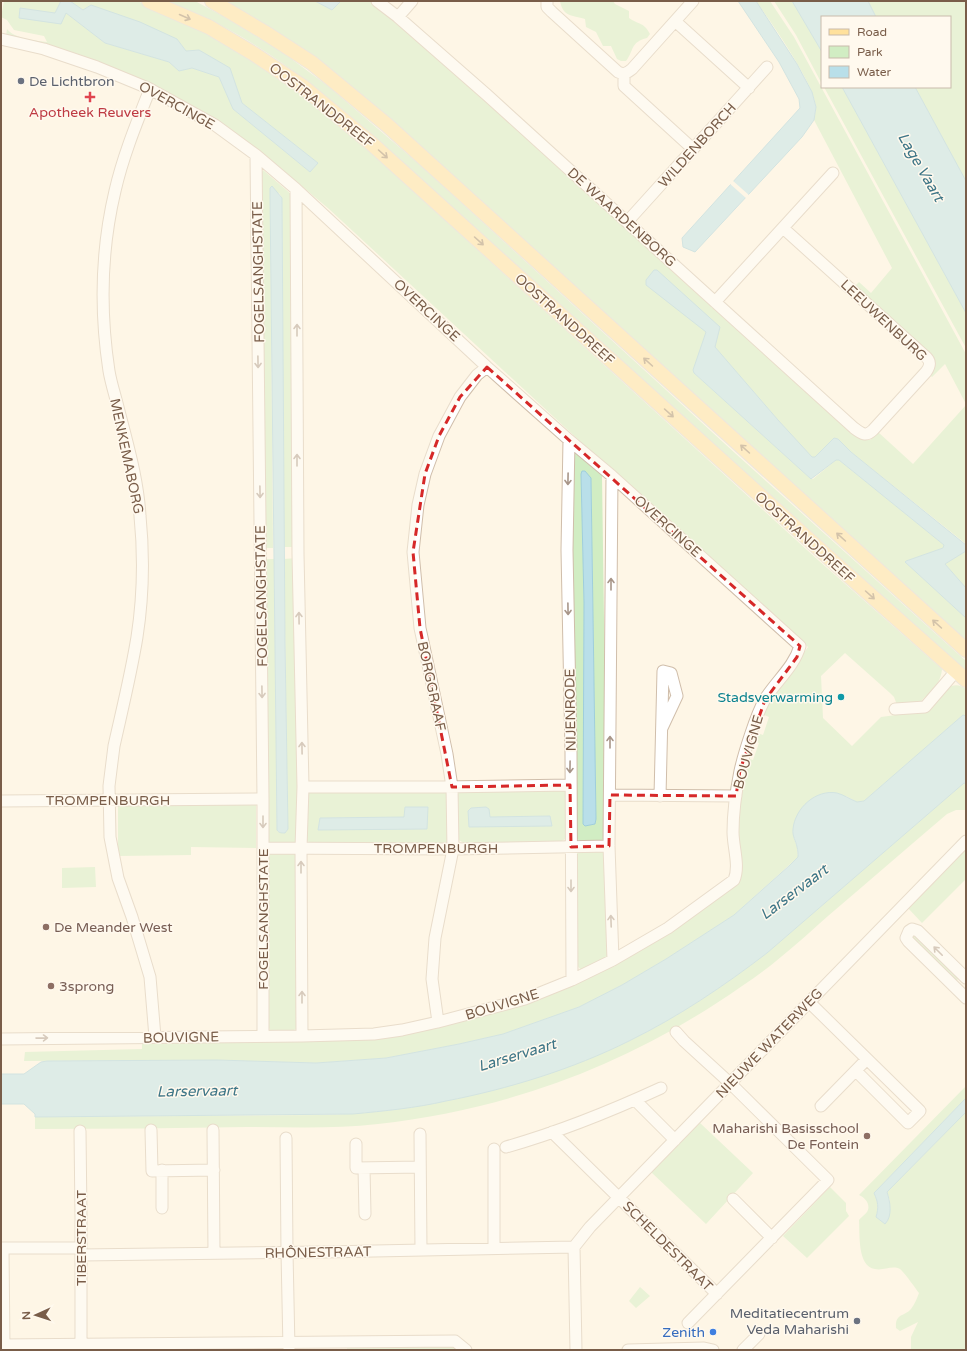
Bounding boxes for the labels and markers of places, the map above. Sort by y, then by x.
place label: De Lichtbron [29,73,115,90]
marker: De Lichtbron [16,76,26,86]
marker: Apotheek Reuvers [85,92,95,102]
place label: Apotheek Reuvers [29,104,151,121]
place label: Stadsverwarming [717,689,833,706]
marker: Stadsverwarming [836,692,846,702]
place label: De Meander West [54,919,173,936]
marker: De Meander West [41,922,51,932]
place label: 3sprong [59,978,114,995]
marker: 3sprong [46,981,56,991]
place label: Maharishi Basisschool De Fontein [712,1120,859,1153]
marker: Maharishi Basisschool De Fontein [862,1131,872,1141]
place label: Meditatiecentrum Veda Maharishi [730,1305,849,1338]
marker: Meditatiecentrum Veda Maharishi [852,1316,862,1326]
place label: Zenith [662,1324,705,1341]
marker: Zenith [708,1327,718,1337]

